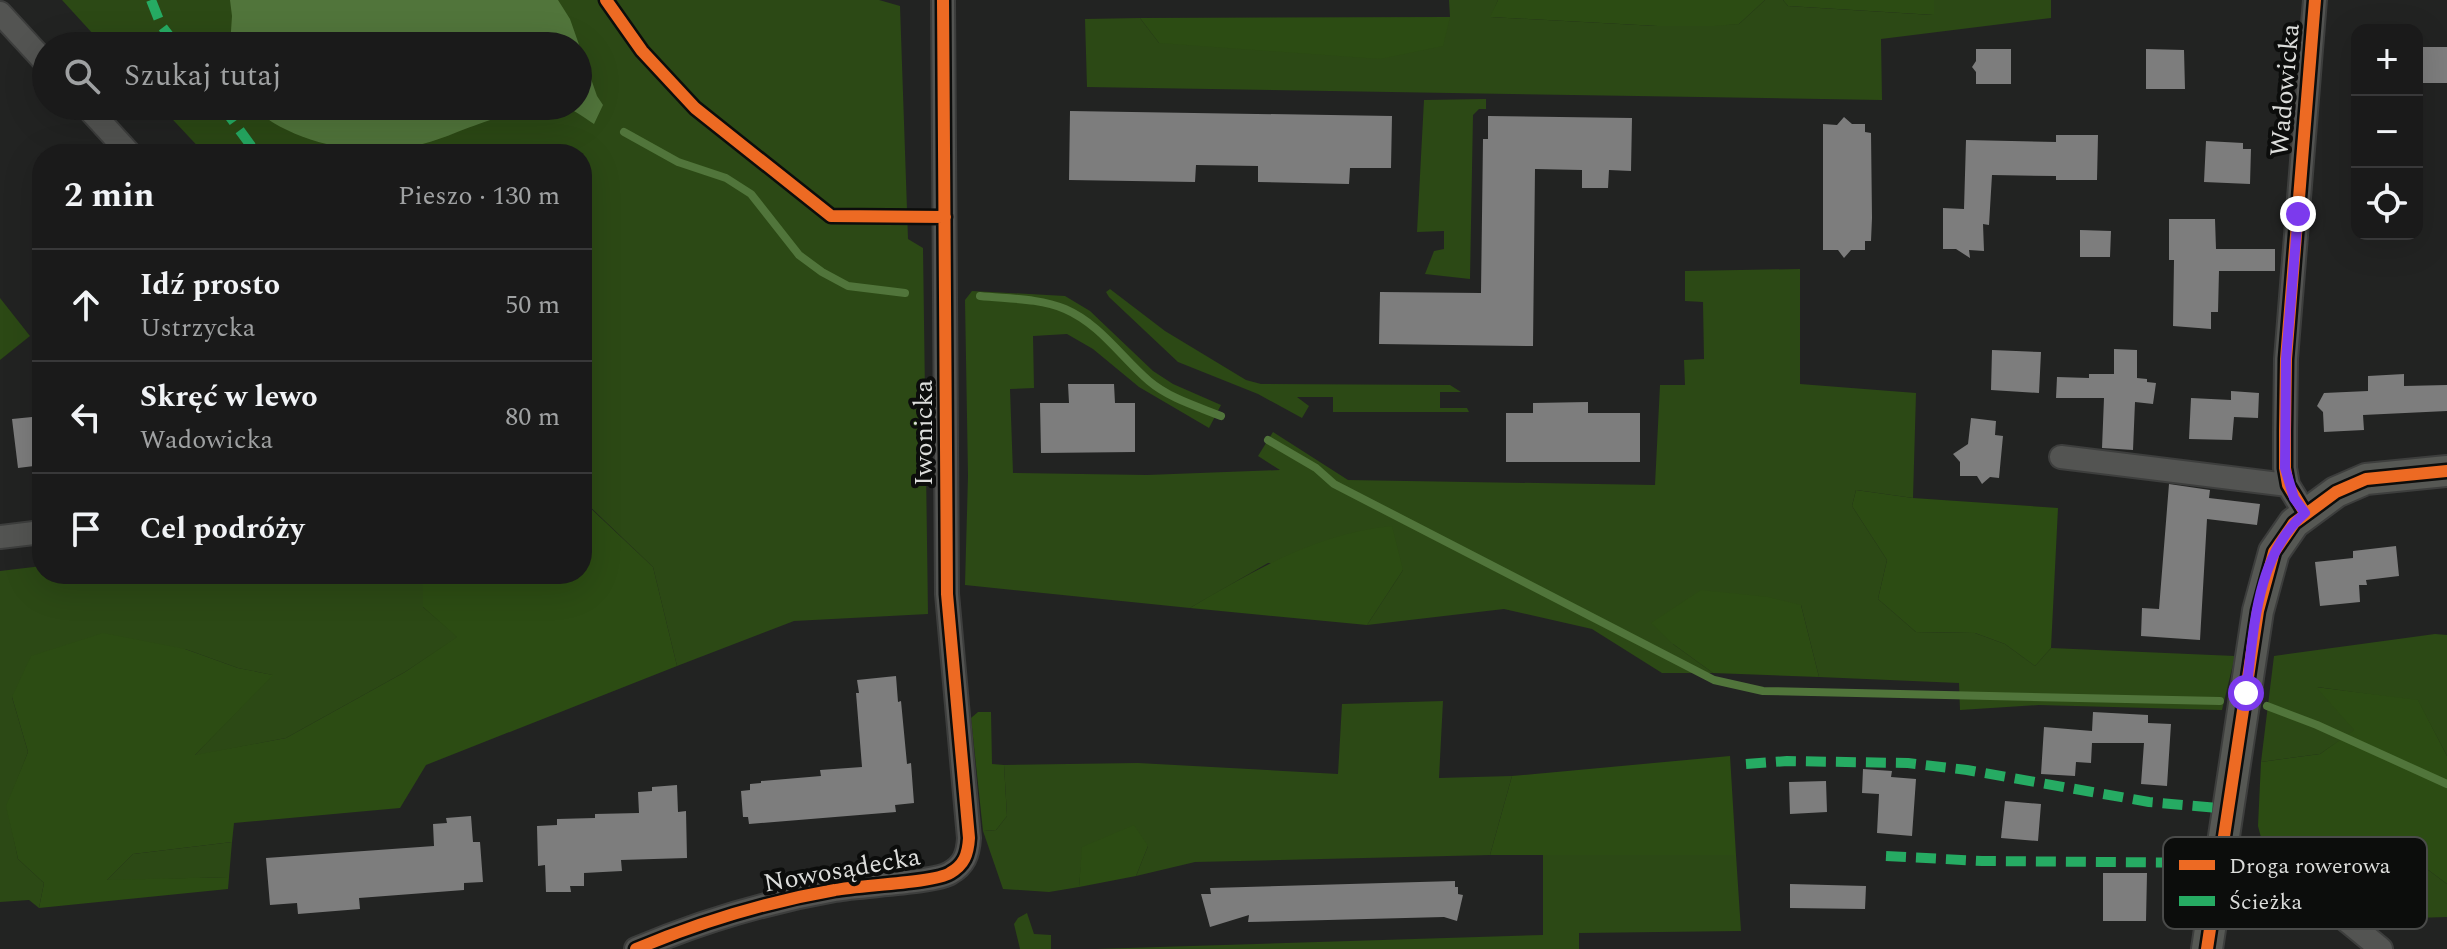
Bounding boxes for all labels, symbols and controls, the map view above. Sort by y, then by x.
street label: Wadowicka [2259,22,2311,158]
map controls [2351,24,2423,240]
button: + [2351,24,2423,96]
search box [32,32,592,120]
text: Szukaj tutaj [124,53,282,99]
icon: search [60,54,104,98]
button: − [2351,96,2423,168]
button: locate [2351,168,2423,240]
text: 2 min [64,170,154,222]
text: Pieszo · 130 m [398,176,560,216]
route end [2280,196,2316,232]
text: Idź prosto [140,262,280,308]
icon: ahead [64,283,108,327]
text: 50 m [505,285,560,325]
text: Ustrzycka [140,308,256,348]
text: Skręć w lewo [140,374,318,420]
street label: Iwonicka [904,380,944,486]
icon: left [64,395,108,439]
text: 80 m [505,397,560,437]
text: Wadowicka [140,420,273,460]
text: Cel podróży [140,506,304,552]
icon: arrive [64,507,108,551]
route start [2228,675,2264,711]
street label: Nowosądecka [760,836,924,903]
legend [2163,837,2427,929]
text: Droga rowerowa [2229,850,2391,883]
text: Ścieżka [2229,886,2303,919]

